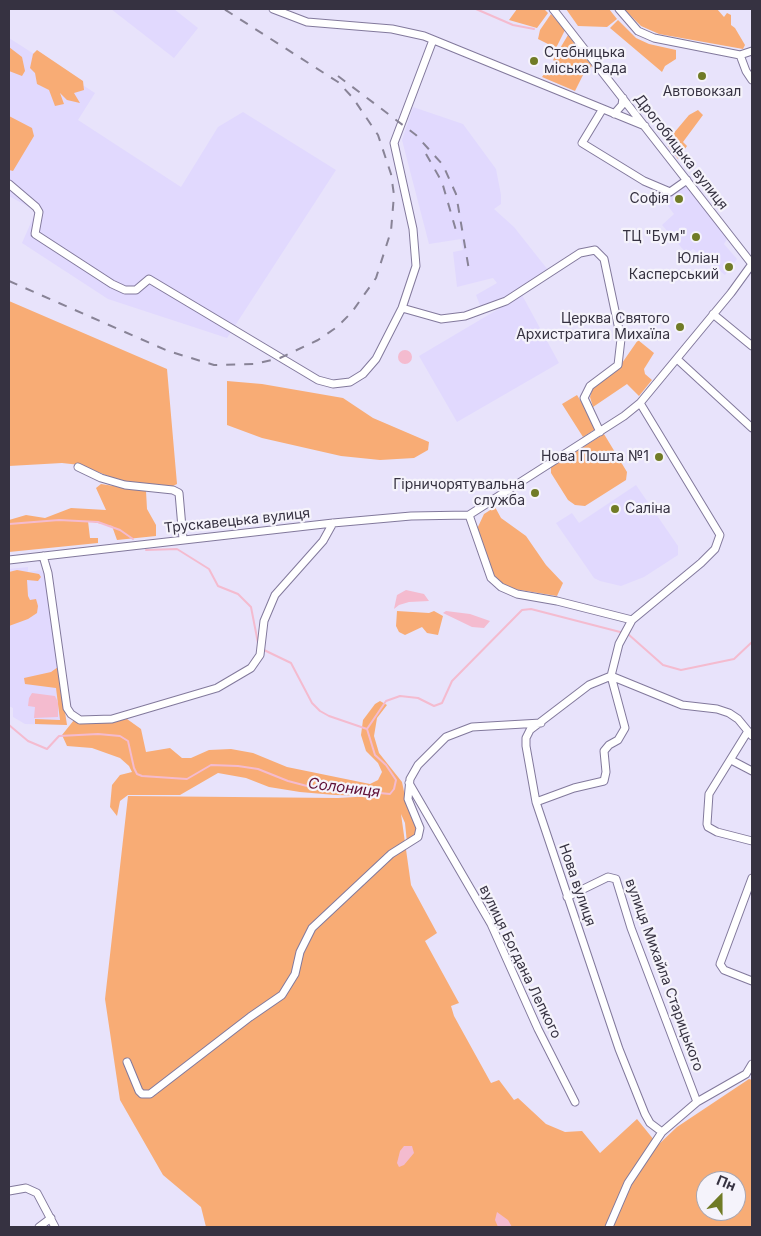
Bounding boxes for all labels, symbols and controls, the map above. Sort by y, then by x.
place label: Стебницька міська Рада [544,45,627,78]
marker: Стебницька міська Рада [528,55,540,67]
marker: Автовокзал [696,70,708,82]
place label: Автовокзал [663,84,741,100]
street label: Дрогобицька вулиця [631,91,731,213]
place label: Софія [630,191,669,207]
marker: Софія [673,193,685,205]
place label: ТЦ "Бум" [622,229,686,245]
marker: ТЦ "Бум" [690,231,702,243]
place label: Юліан Касперський [629,251,719,284]
marker: Юліан Касперський [723,261,735,273]
place label: Церква Святого Архистратига Михаїла [516,311,670,344]
marker: Церква Святого Архистратига Михаїла [674,321,686,333]
place label: Нова Пошта №1 [541,449,649,465]
marker: Нова Пошта №1 [653,451,665,463]
place label: Гірничорятувальна служба [393,477,525,510]
marker: Гірничорятувальна служба [529,487,541,499]
place label: Саліна [625,501,671,517]
marker: Саліна [609,503,621,515]
street label: Трускавецька вулиця [163,505,311,537]
water label: Солониця [307,775,381,801]
street label: Нова вулиця [555,842,599,928]
street label: вулиця Михайла Старицького [621,876,707,1074]
street label: вулиця Богдана Лепкого [475,883,565,1041]
north arrow [696,1171,746,1221]
text: Пн [714,1171,739,1194]

